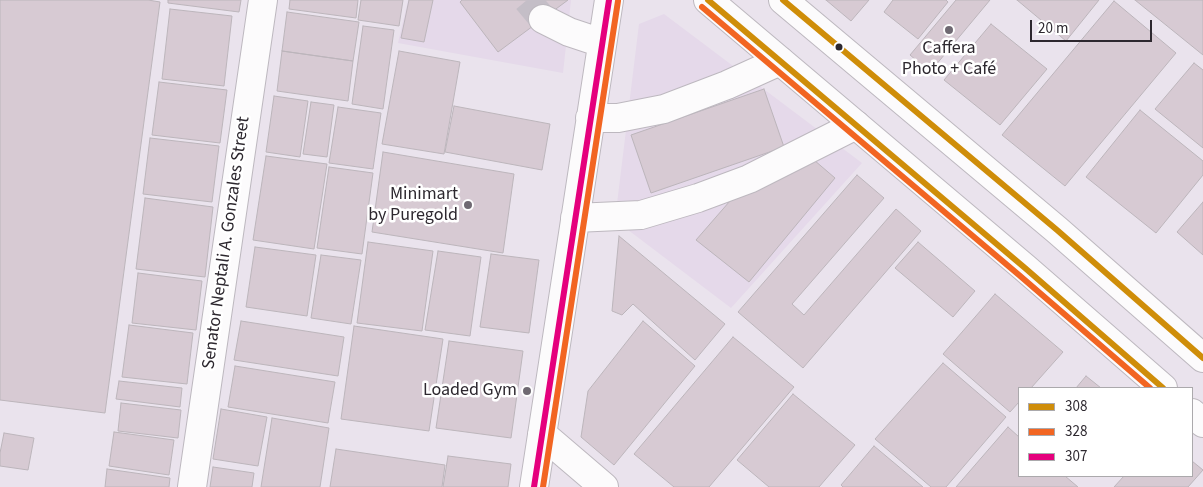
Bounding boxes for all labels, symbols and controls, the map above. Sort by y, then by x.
scale bar [1033,10,1156,42]
text: 20 m [1038,18,1068,39]
marker: Caffera Photo + Café [943,24,955,36]
place label: Caffera Photo + Café [902,38,996,80]
unlabelled marker [834,42,844,52]
street label: Senator Neptali A. Gonzales Street [199,115,255,371]
place label: Minimart by Puregold [368,184,458,226]
marker: Minimart by Puregold [462,199,474,211]
place label: Loaded Gym [423,380,517,402]
marker: Loaded Gym [521,385,533,397]
legend [1018,387,1193,477]
text: 308 [1065,396,1087,417]
text: 328 [1065,421,1087,442]
text: 307 [1065,446,1087,467]

